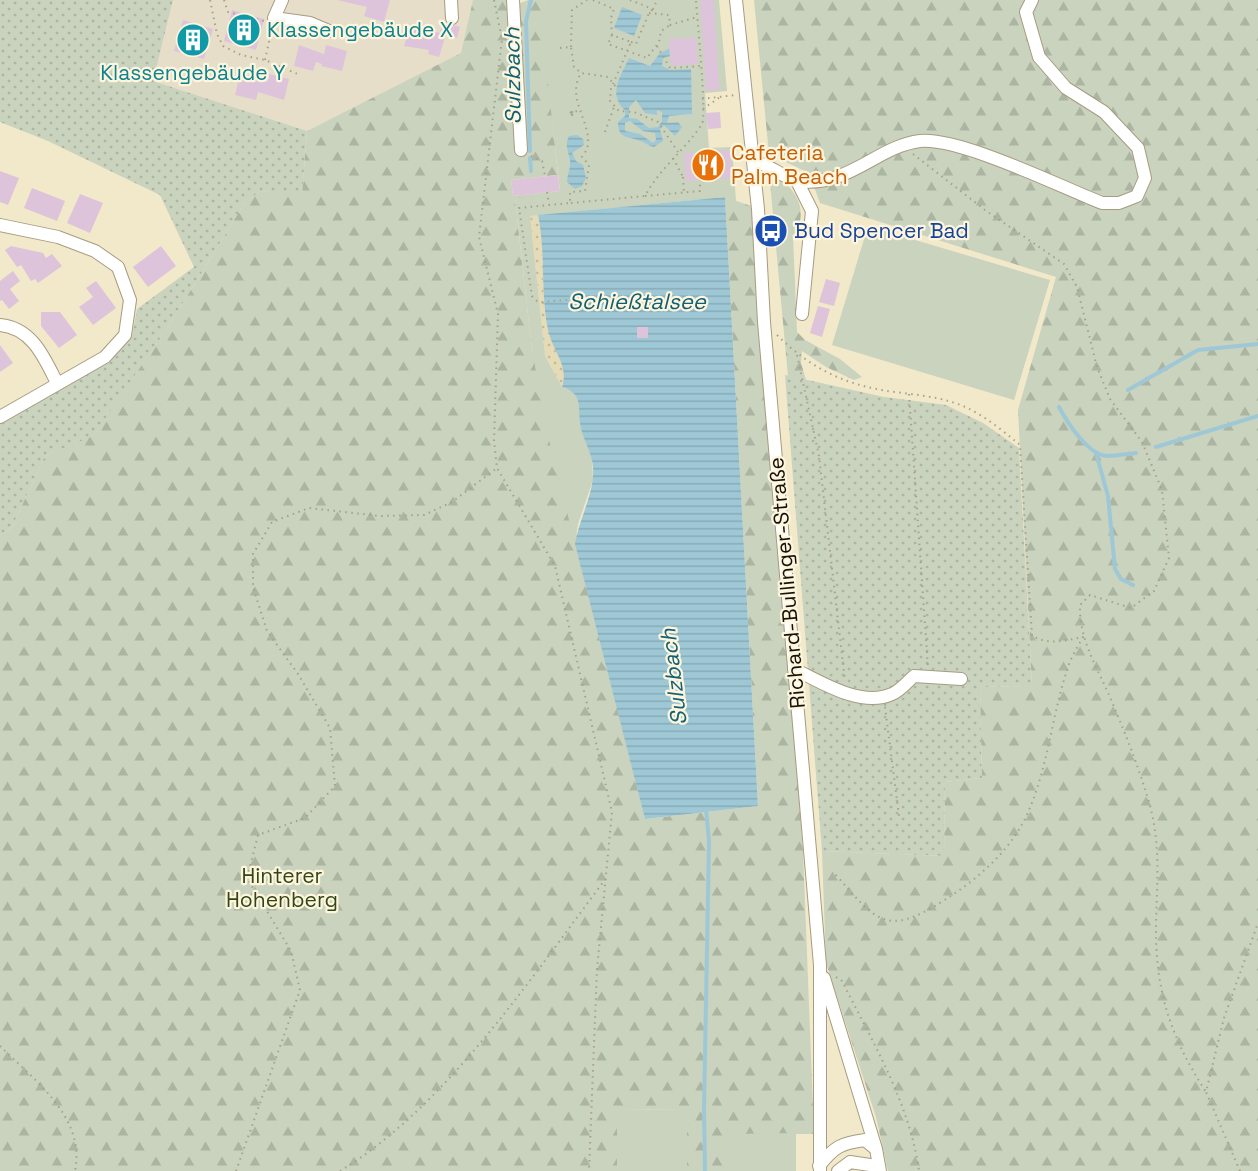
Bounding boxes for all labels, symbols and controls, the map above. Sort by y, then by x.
building icon: Klassengebäude X [226,12,262,48]
place label: Klassengebäude X [267,16,453,43]
building icon: Klassengebäude Y [175,22,211,58]
water label: Sulzbach [497,27,527,125]
place label: Klassengebäude Y [100,59,286,86]
place label: Cafeteria Palm Beach [731,139,848,190]
restaurant icon: Cafeteria Palm Beach [690,147,726,183]
bus stop icon: Bud Spencer Bad [753,213,789,249]
place label: Bud Spencer Bad [794,217,969,244]
water label: Schießtalsee [568,287,707,315]
street label: Richard-Bullinger-Straße [762,456,811,710]
water label: Sulzbach [653,627,693,727]
park label: Hinterer Hohenberg [226,862,338,913]

